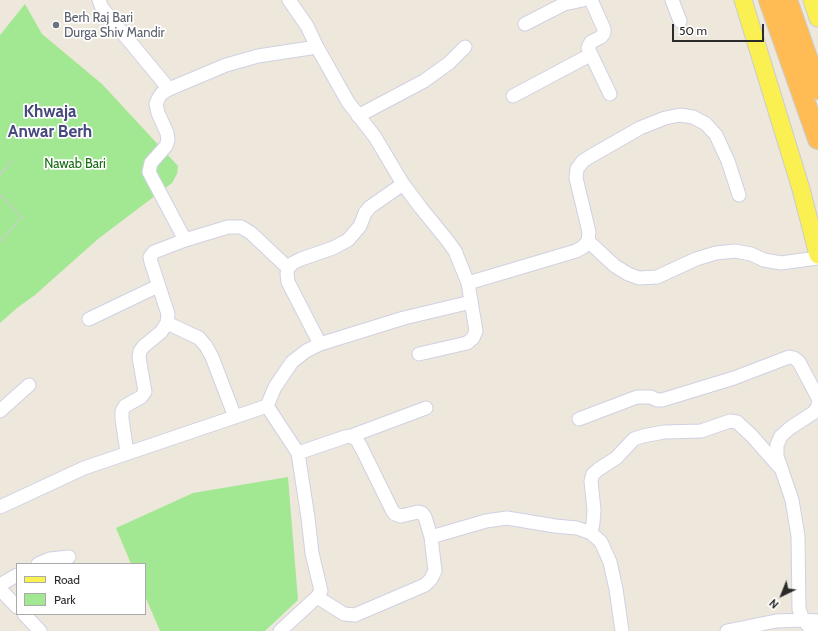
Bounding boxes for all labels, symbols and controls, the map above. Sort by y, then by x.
place label: Berh Raj Bari Durga Shiv Mandir [64,10,165,41]
scale bar [674,16,766,42]
marker: Berh Raj Bari Durga Shiv Mandir [51,20,61,30]
text: 50 m [679,23,707,38]
district label: Khwaja Anwar Berh [8,102,92,142]
park label: Nawab Bari [44,156,106,172]
legend [16,563,146,615]
text: Road [54,572,80,587]
north arrow [762,575,802,615]
text: Park [54,592,76,607]
text: N [766,596,781,612]

